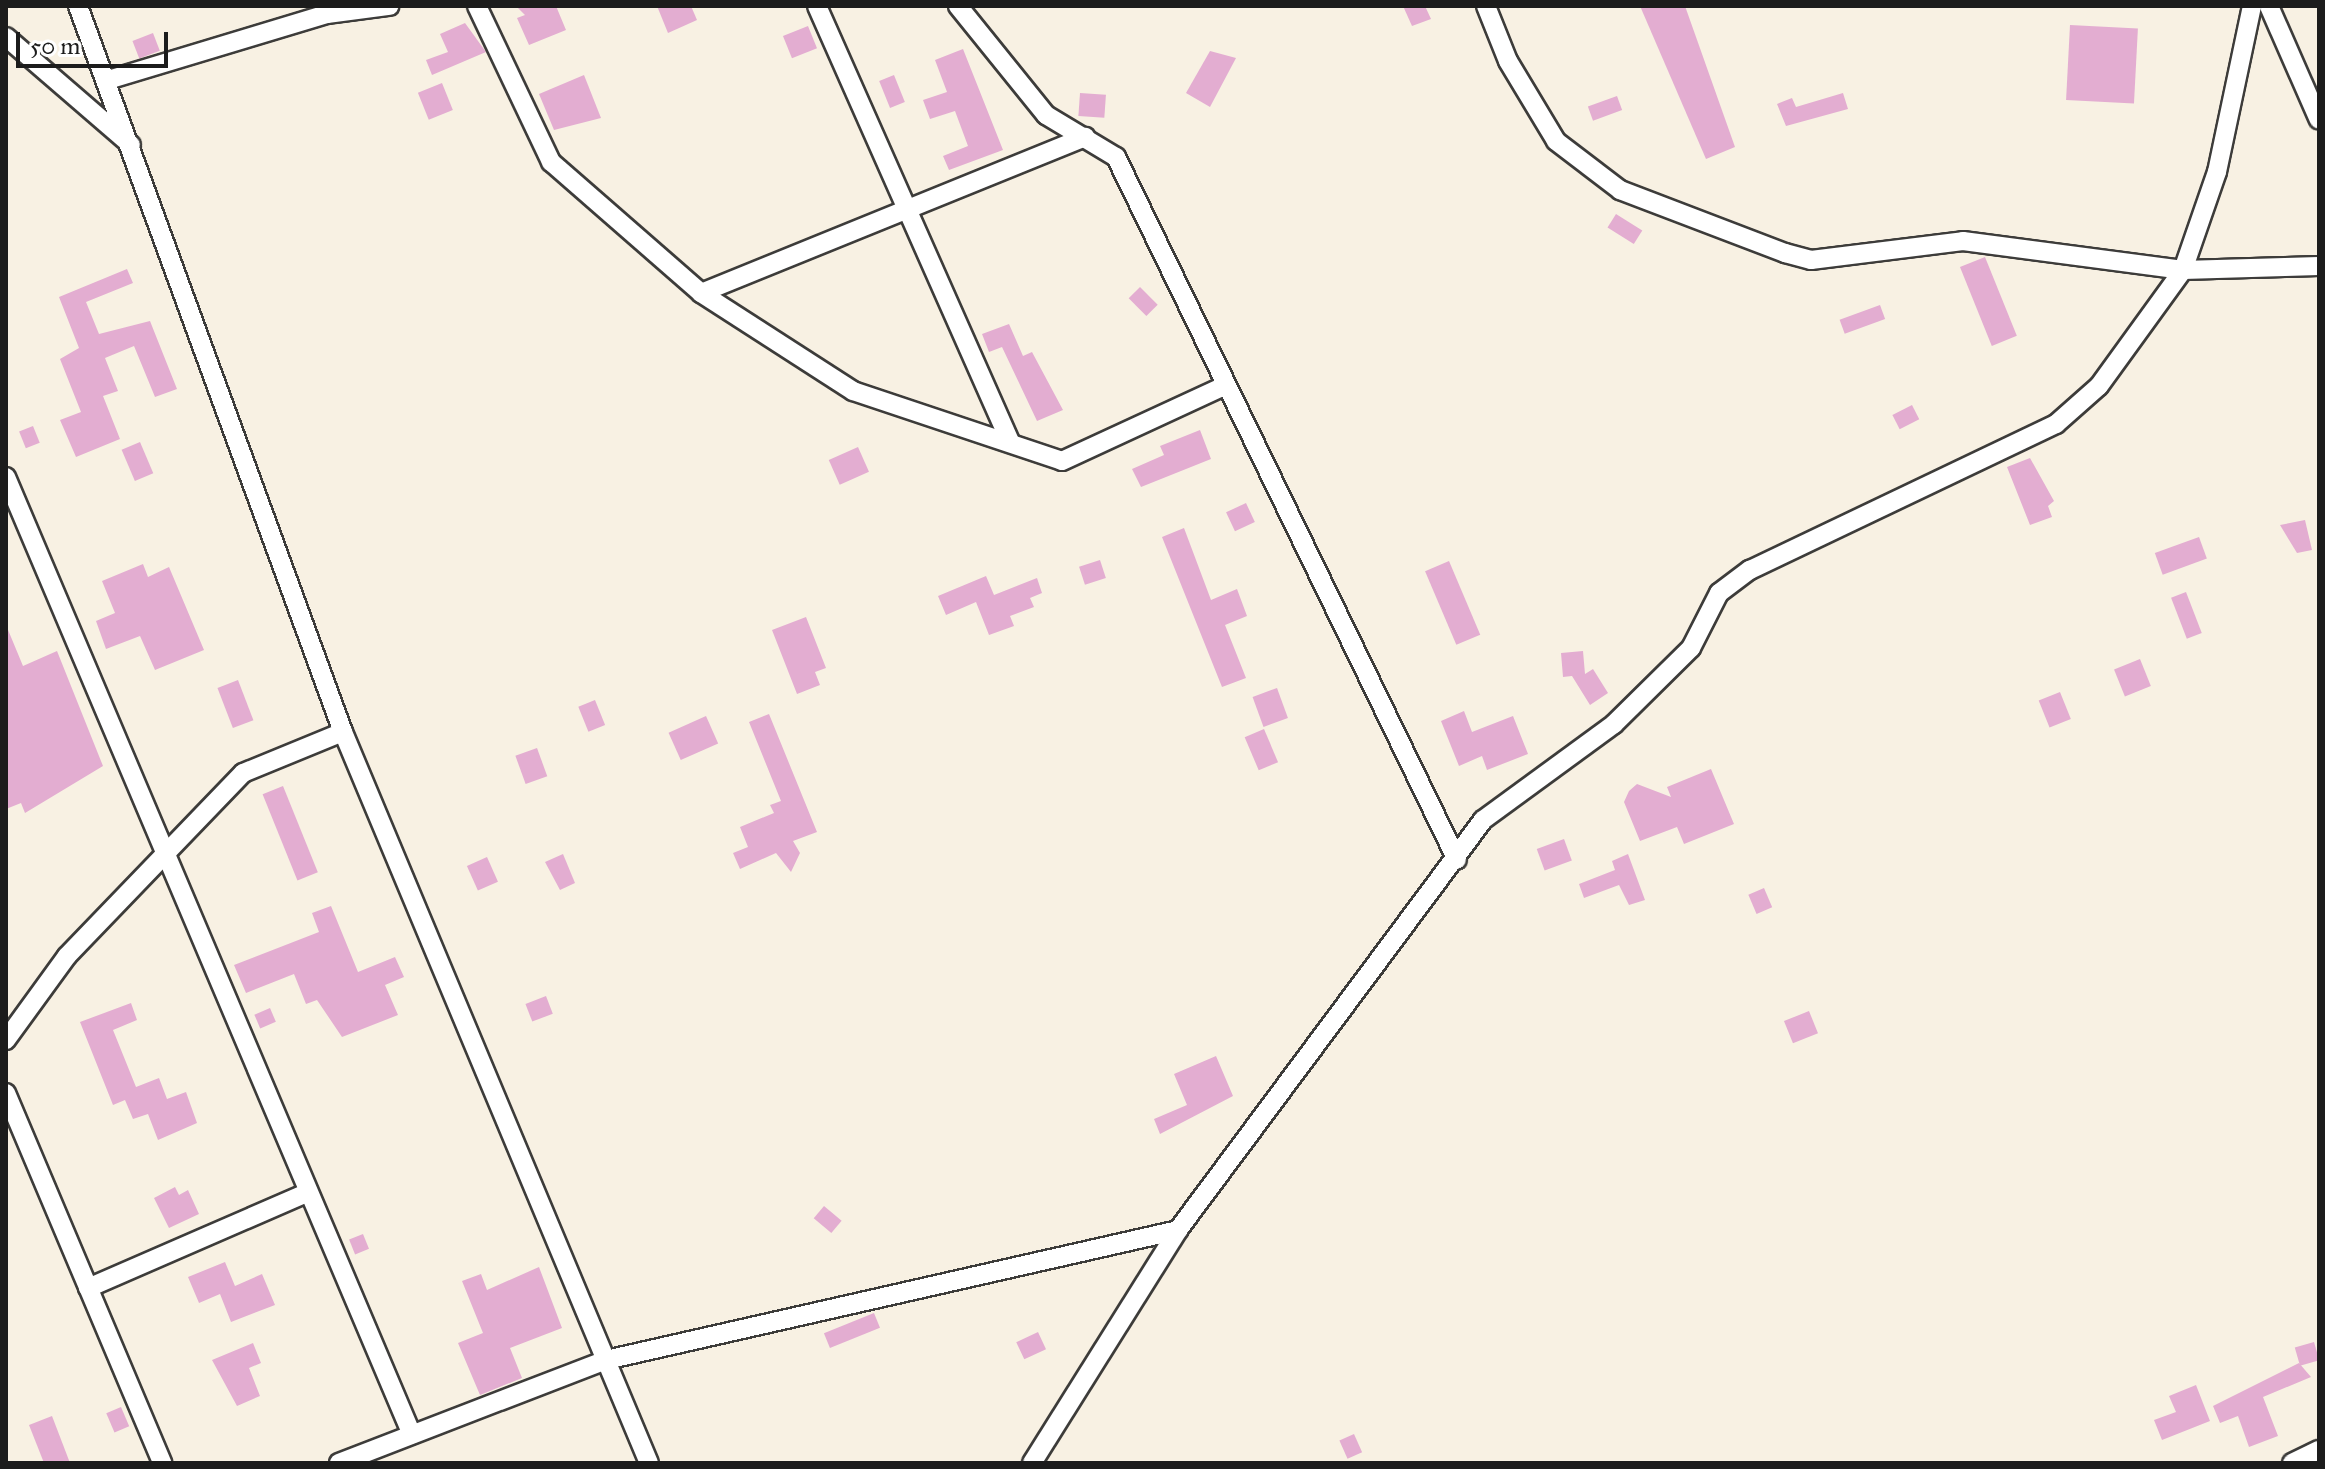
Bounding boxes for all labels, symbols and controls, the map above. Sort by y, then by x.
scale bar [20,16,172,66]
text: 50 m [30,31,80,61]

